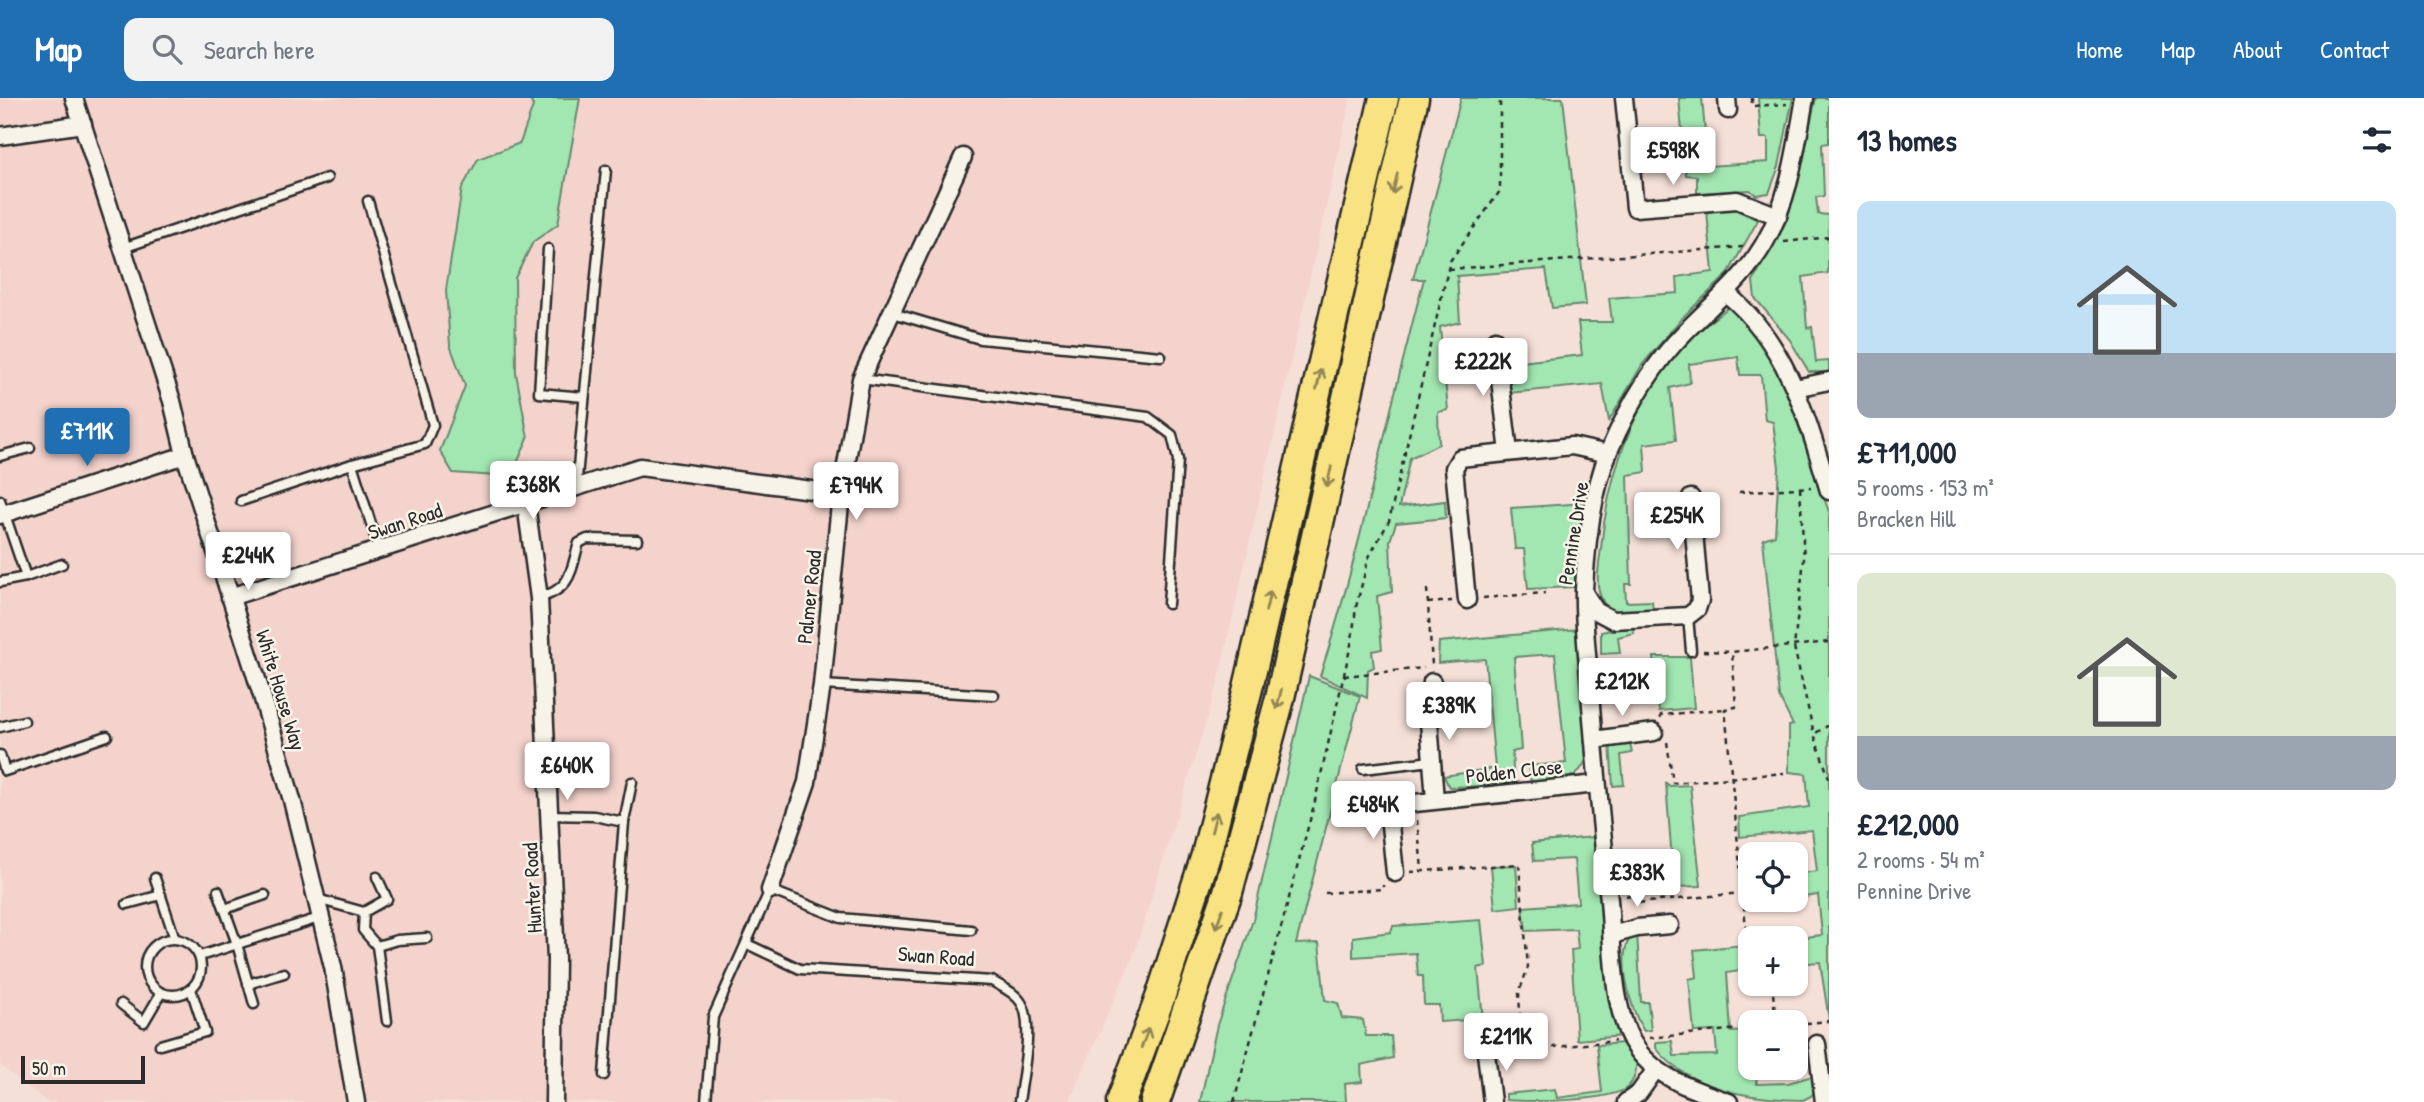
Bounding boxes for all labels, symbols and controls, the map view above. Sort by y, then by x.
search box [124,18,614,81]
text: Map [35,27,82,71]
icon: search [148,30,186,68]
text: Search here [204,32,315,67]
text: Home [2076,33,2123,65]
text: Map [2161,33,2195,65]
text: About [2233,33,2282,65]
text: Contact [2320,33,2389,65]
text: 13 homes [1857,120,1957,160]
icon: filters [2358,121,2396,159]
pin: £598K [1624,127,1722,187]
text: £598K [1647,134,1699,165]
one-way arrow [1388,172,1401,195]
icon: home [2064,247,2190,373]
pin: £222K [1434,338,1532,398]
text: £222K [1455,345,1511,376]
one-way arrow [1313,368,1327,391]
pin: £711K [38,408,136,468]
text: £711K [61,415,113,446]
text: £711,000 [1857,432,1957,472]
pin: £368K [484,462,582,521]
pin: £794K [807,462,905,522]
one-way arrow [1322,465,1335,488]
text: £368K [506,468,560,499]
text: £794K [829,469,883,500]
text: 5 rooms · 153 m² [1857,472,1994,503]
street label: Pennine Drive [1551,479,1595,587]
pin: £254K [1628,492,1726,552]
street label: Swan Road [364,495,446,547]
text: £254K [1650,499,1704,530]
text: Bracken Hill [1857,503,1956,534]
pin: £244K [199,532,297,592]
text: £244K [222,539,274,570]
street label: Palmer Road [790,549,828,645]
one-way arrow [1262,590,1275,613]
icon: home [2064,619,2190,745]
street label: White House Way [249,626,313,754]
pin: £212K [1573,658,1671,718]
text: £212K [1595,665,1649,696]
pin: £389K [1400,682,1498,742]
one-way arrow [1272,687,1285,710]
text: £389K [1422,689,1476,720]
pin: £640K [518,742,616,802]
text: £640K [541,749,593,780]
street label: Polden Close [1464,752,1564,790]
pin: £484K [1324,782,1422,841]
text: £484K [1347,788,1399,819]
text: £212,000 [1857,804,1959,844]
one-way arrow [1208,811,1221,833]
street label: Hunter Road [515,842,549,934]
map controls [1738,842,1808,1080]
button: locate [1738,842,1808,912]
text: 2 rooms · 54 m² [1857,844,1985,875]
pin: £383K [1588,850,1686,909]
text: £383K [1609,856,1665,887]
text: Pennine Drive [1857,875,1971,906]
one-way arrow [1212,907,1225,929]
button: + [1738,926,1808,996]
street label: Swan Road [897,939,975,973]
button: − [1738,1010,1808,1080]
pin: £211K [1457,1014,1555,1073]
text: £211K [1480,1020,1532,1051]
one-way arrow [1140,1028,1152,1050]
scale bar [21,1053,145,1085]
text: 50 m [32,1055,66,1081]

